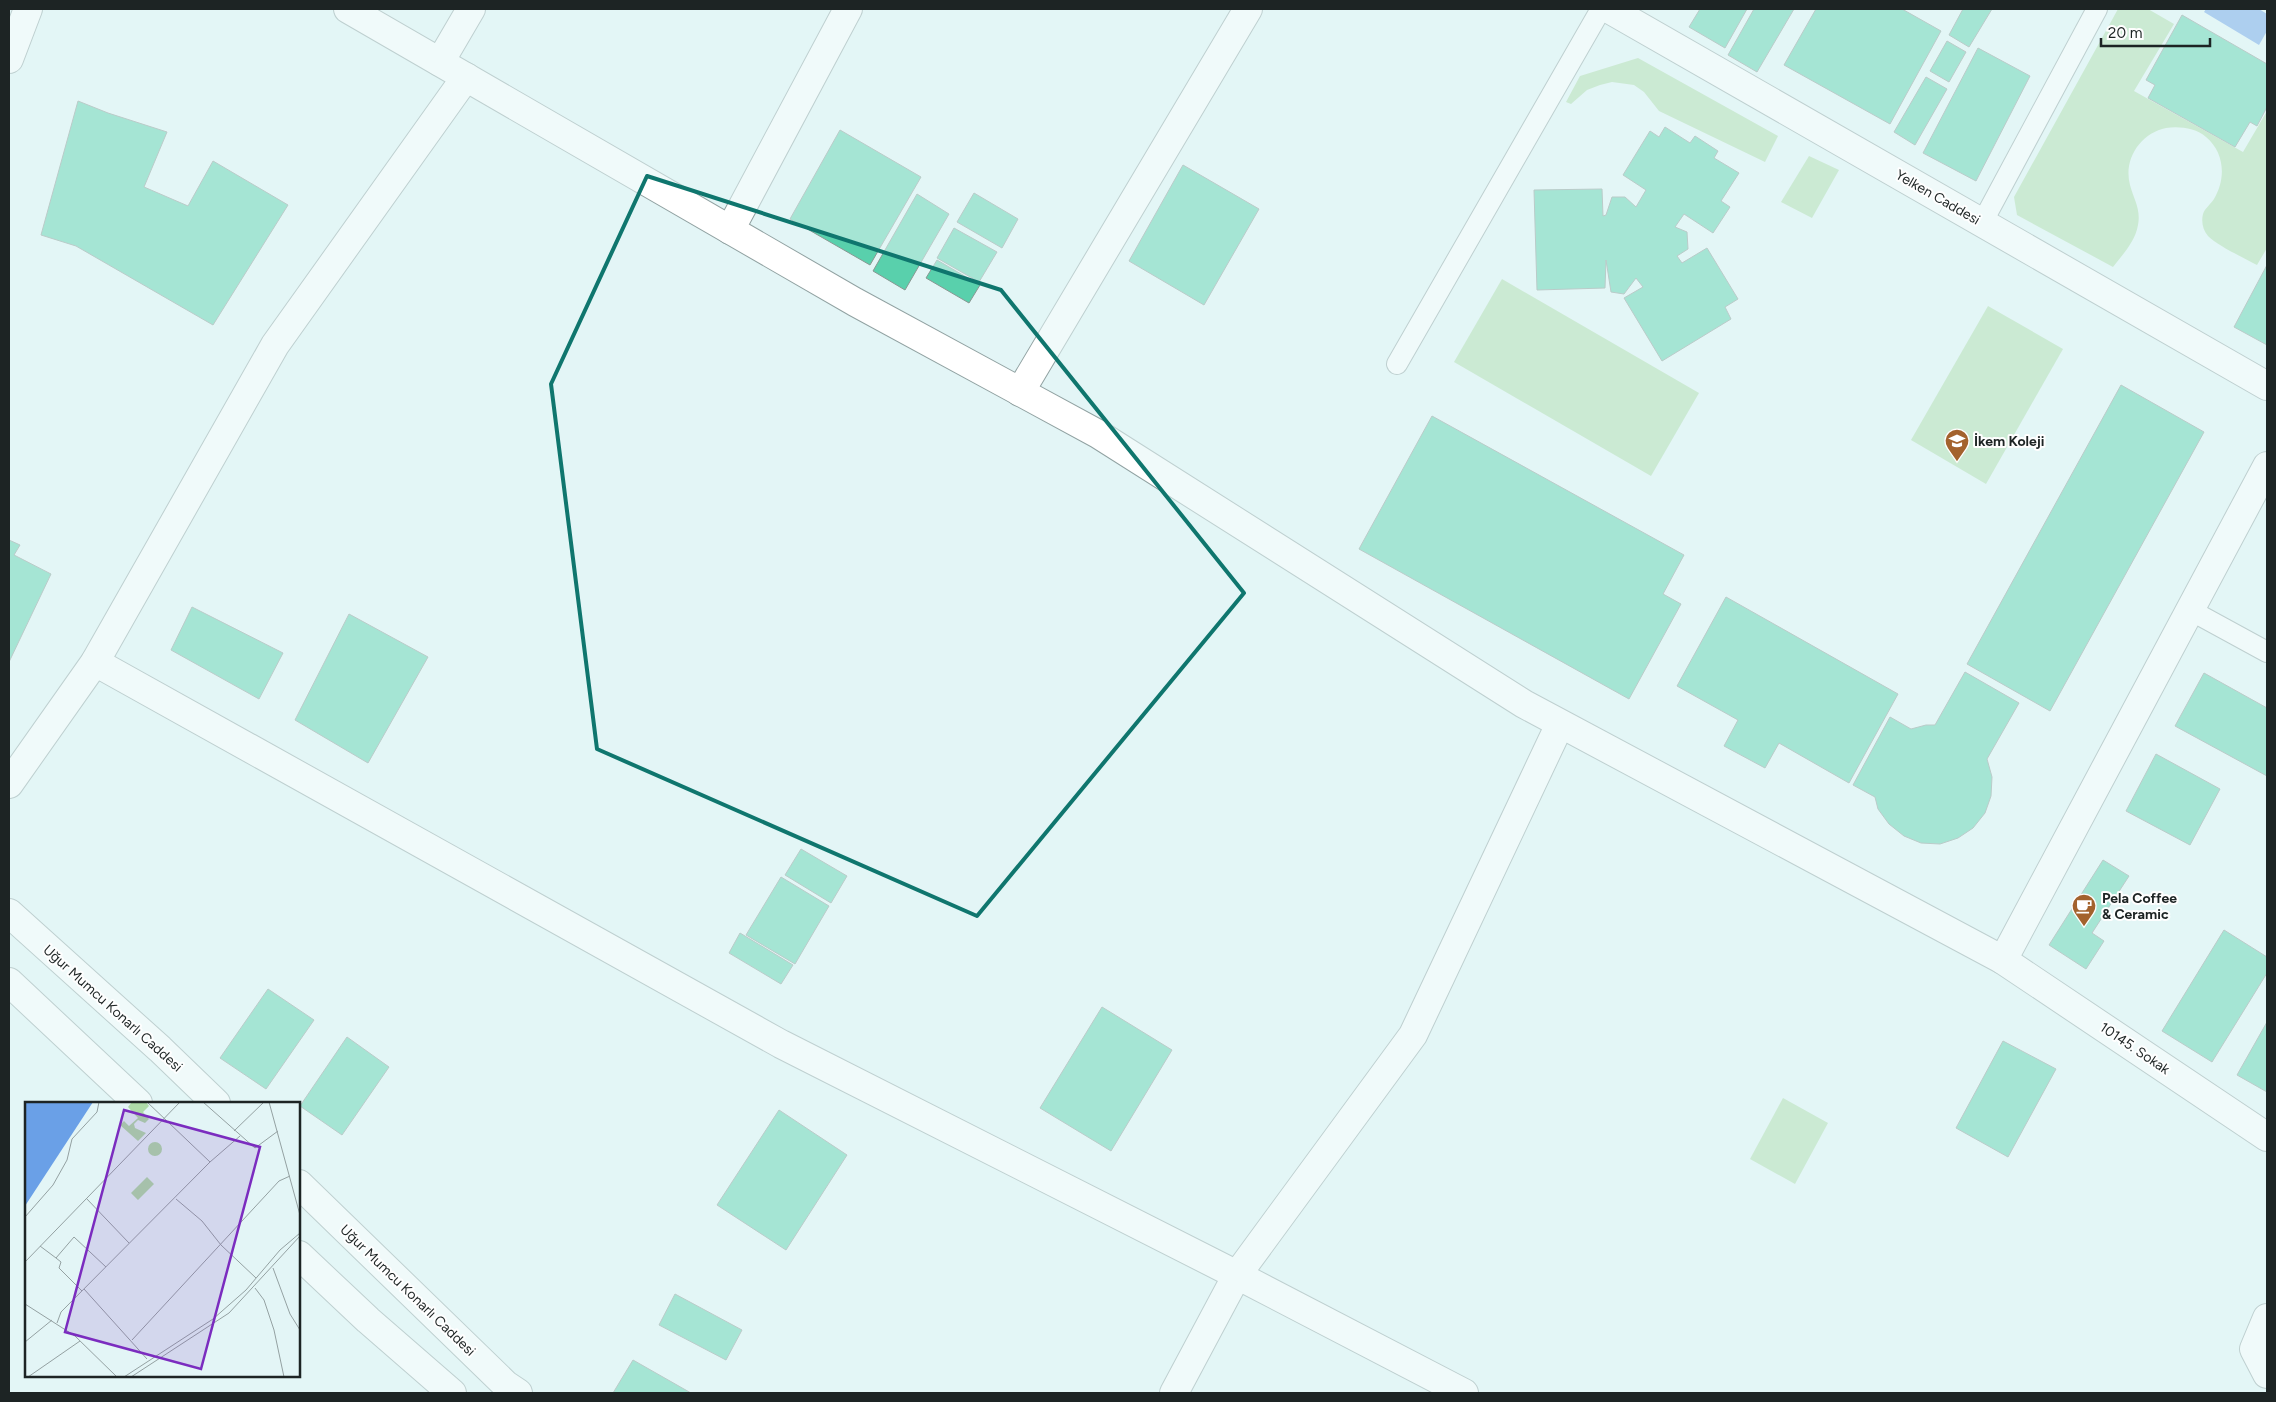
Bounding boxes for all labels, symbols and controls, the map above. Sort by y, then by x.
scale bar [2101,15,2210,47]
text: 20 m [2108,24,2142,42]
street label: Yelken Caddesi [1892,166,1983,229]
school or university icon: İkem Koleji [1944,428,1970,462]
place label: İkem Koleji [1974,433,2045,450]
place label: Pela Coffee & Ceramic [2102,890,2177,923]
cafe icon: Pela Coffee & Ceramic [2071,893,2097,927]
street label: Uğur Mumcu Konarlı Caddesi [39,941,186,1075]
street label: 10145. Sokak [2096,1019,2173,1078]
inset map [25,1102,300,1377]
street label: Uğur Mumcu Konarlı Caddesi [336,1221,479,1360]

